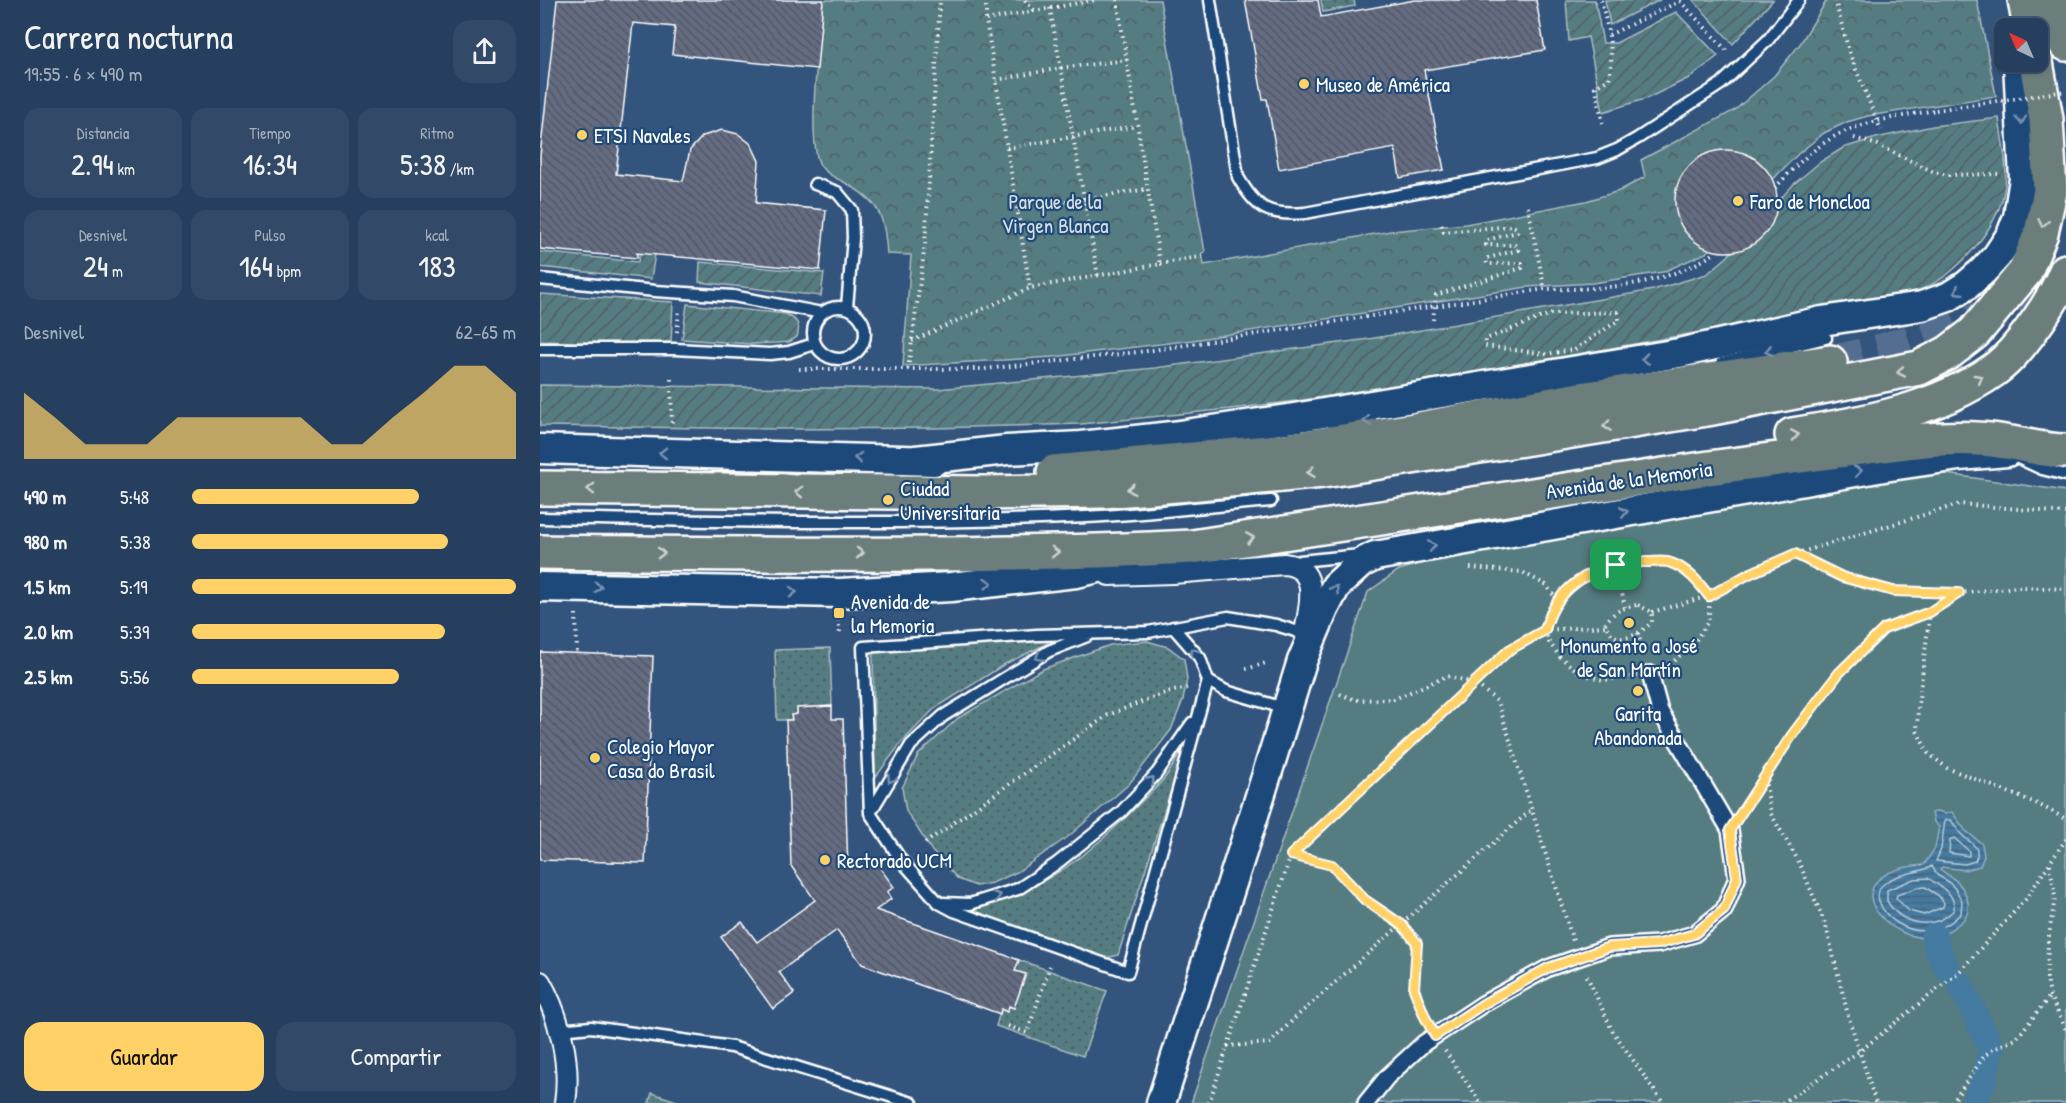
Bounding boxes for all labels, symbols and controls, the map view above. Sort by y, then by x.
text: Carrera nocturna [24,15,233,59]
north arrow [1994,18,2048,72]
map controls [1994,18,2048,72]
button: share [453,20,516,83]
text: 19:55 · 6 × 490 m [24,60,142,87]
place label: Museo de América [1316,70,1450,99]
marker: Museo de América [1297,77,1311,91]
one-way arrow [2015,115,2028,124]
place label: ETSI Navales [594,121,691,150]
text: Distancia [77,122,129,144]
text: Tiempo [249,122,291,144]
text: Ritmo [420,122,454,144]
marker: ETSI Navales [575,128,589,142]
text: 2.94 [71,144,114,184]
text: 16:34 [243,144,297,184]
text: 5:38 [400,144,446,184]
text: km [114,158,135,180]
text: /km [446,158,474,180]
park label: Parque de la Virgen Blanca [1002,187,1108,240]
place label: Faro de Moncloa [1749,187,1870,216]
marker: Faro de Moncloa [1731,194,1745,208]
one-way arrow [2037,218,2050,228]
text: Desnivel [79,224,127,246]
text: Pulso [255,224,285,246]
text: kcal [425,224,449,246]
text: 24 [83,246,108,286]
text: 164 [239,246,273,286]
text: 183 [418,246,456,286]
text: m [108,260,123,282]
text: bpm [273,260,301,282]
one-way arrow [1954,283,1964,295]
text: Desnivel [24,318,84,345]
text: 62–65 m [456,318,516,345]
one-way arrow [1764,344,1774,357]
one-way arrow [1641,352,1651,365]
one-way arrow [1896,365,1906,378]
one-way arrow [1973,374,1984,385]
one-way arrow [1363,414,1372,426]
one-way arrow [1603,419,1612,431]
one-way arrow [1789,429,1799,442]
one-way arrow [658,446,667,459]
one-way arrow [853,452,862,464]
street label: Avenida de la Memoria [1544,454,1714,506]
one-way arrow [1306,465,1316,478]
one-way arrow [1853,466,1863,478]
place label: Ciudad Universitaria [900,474,1000,527]
one-way arrow [1126,482,1135,495]
text: 490 m [24,483,66,510]
text: 5:48 [120,483,149,510]
one-way arrow [586,483,595,495]
one-way arrow [795,486,804,499]
marker: Ciudad Universitaria [881,493,895,507]
one-way arrow [1619,506,1629,519]
text: 980 m [24,528,67,555]
text: 5:38 [120,528,151,555]
one-way arrow [1245,532,1255,544]
pin [1590,539,1641,590]
one-way arrow [1428,540,1437,552]
one-way arrow [1051,546,1060,558]
one-way arrow [657,547,666,559]
one-way arrow [856,547,865,559]
icon: arrive [1599,548,1632,581]
text: 1.5 km [24,573,71,600]
text: 5:19 [120,573,148,600]
one-way arrow [984,577,993,590]
one-way arrow [594,581,603,593]
one-way arrow [789,585,798,598]
one-way arrow [1328,585,1339,596]
place label: Avenida de la Memoria [851,587,934,640]
marker: Avenida de la Memoria [832,606,846,620]
marker: Monumento a José de San Martín [1622,616,1636,630]
text: 2.0 km [24,618,73,645]
text: 5:39 [120,618,149,645]
place label: Monumento a José de San Martín [1560,631,1698,684]
one-way arrow [1190,648,1201,659]
one-way arrow [1035,650,1045,661]
text: 2.5 km [24,663,73,690]
text: 5:56 [120,663,150,690]
marker: Garita Abandonada [1631,684,1645,698]
place label: Garita Abandonada [1594,699,1682,752]
place label: Colegio Mayor Casa do Brasil [607,732,715,785]
marker: Colegio Mayor Casa do Brasil [588,751,602,765]
one-way arrow [887,772,898,783]
one-way arrow [1144,776,1155,787]
place label: Rectorado UCM [837,846,952,875]
marker: Rectorado UCM [818,853,832,867]
one-way arrow [991,891,1002,903]
button: Guardar [24,1022,264,1091]
button: Compartir [276,1022,516,1091]

